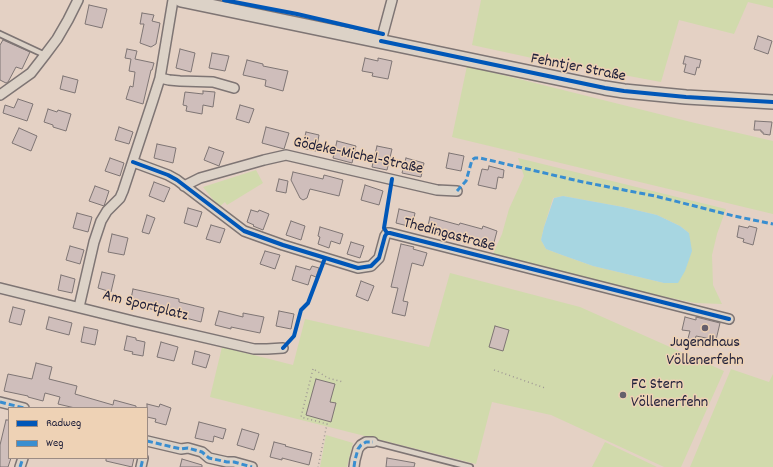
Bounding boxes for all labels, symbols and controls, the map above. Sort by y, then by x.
street label: Fehntjer Straße [529,50,627,88]
street label: Gödeke-Michel-Straße [291,134,425,180]
street label: Thedingastraße [401,215,497,257]
street label: Am Sportplatz [100,287,190,327]
marker: Jugendhaus Völlenerfehn [700,323,710,333]
place label: Jugendhaus Völlenerfehn [666,334,744,372]
place label: FC Stern Völlenerfehn [631,376,708,414]
marker: FC Stern Völlenerfehn [618,390,628,400]
legend [8,407,148,459]
text: Radweg [46,415,81,432]
text: Weg [46,435,63,452]

